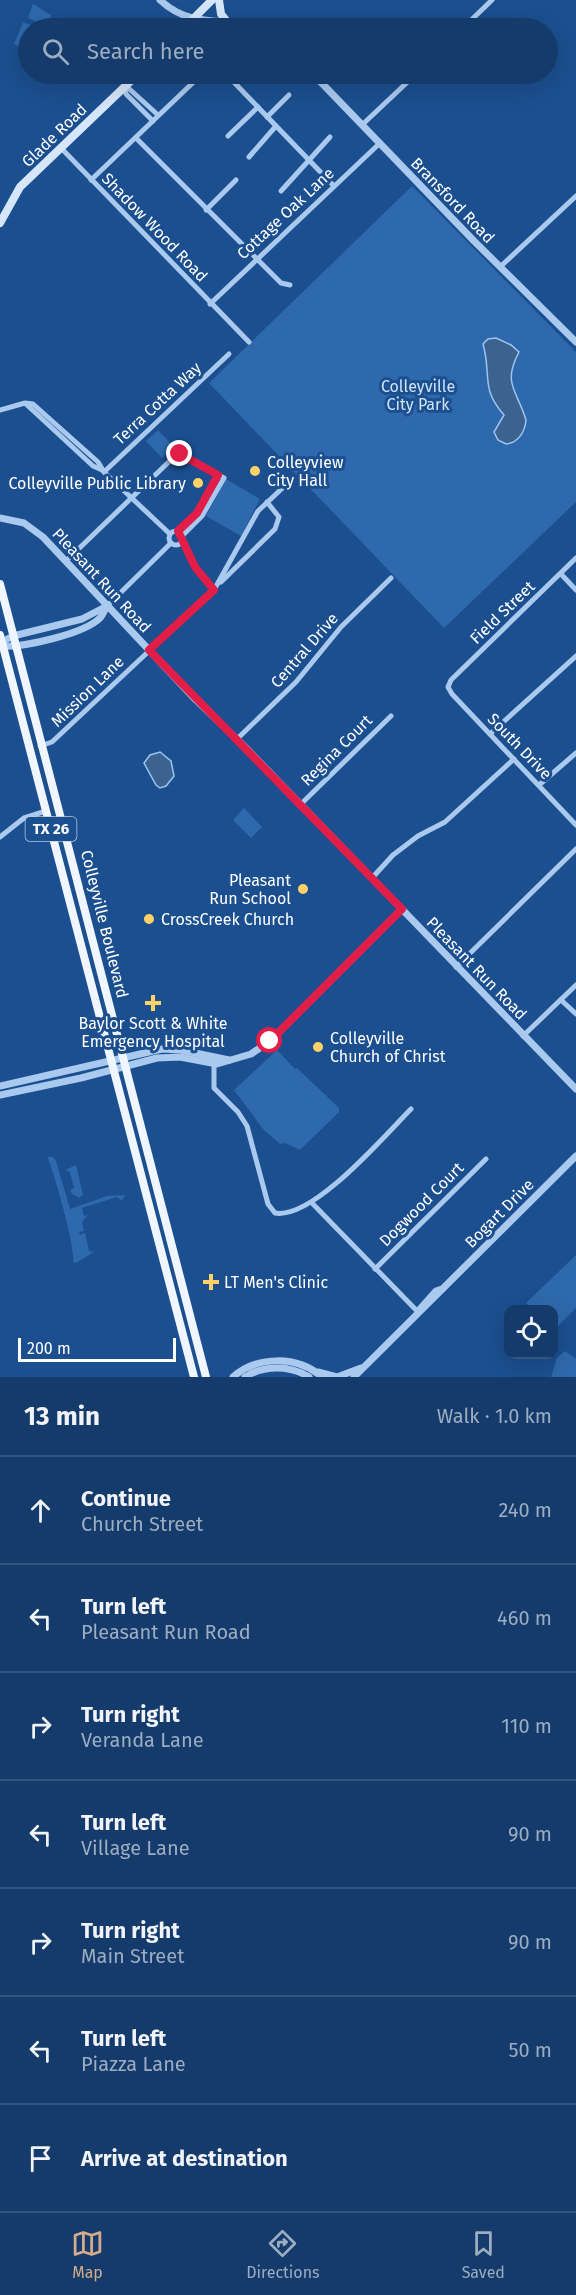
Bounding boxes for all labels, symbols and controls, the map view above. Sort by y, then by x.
search box [18,18,558,84]
icon: search [39,35,72,68]
text: Search here [87,38,205,65]
street label: Glade Road [18,100,91,171]
street label: Bransford Road [407,154,498,247]
street label: Cottage Oak Lane [233,164,338,263]
street label: Shadow Wood Road [98,169,211,286]
street label: Terra Cotta Way [110,358,205,449]
park label: Colleyville City Park [381,377,455,414]
route end [166,440,192,466]
place label: Colleyview City Hall [267,453,344,490]
marker: Colleyview City Hall [248,464,262,478]
place label: Colleyville Public Library [8,474,186,493]
marker: Colleyville Public Library [191,476,205,490]
street label: Pleasant Run Road [48,524,155,636]
street label: Field Street [466,577,539,648]
street label: Central Drive [267,609,342,692]
street label: Mission Lane [47,652,128,731]
street label: South Drive [484,709,556,783]
street label: Regina Court [297,711,376,790]
road number: TX 26 [26,817,76,841]
street label: Colleyville Boulevard [77,848,132,1000]
place label: Pleasant Run School [209,871,291,908]
marker: Pleasant Run School [296,882,310,896]
place label: CrossCreek Church [161,910,294,929]
marker: CrossCreek Church [142,912,156,926]
street label: Pleasant Run Road [423,913,531,1024]
marker: Baylor Scott & White Emergency Hospital [144,994,162,1012]
place label: Baylor Scott & White Emergency Hospital [79,1014,227,1051]
route start [256,1027,282,1053]
place label: Colleyville Church of Christ [330,1029,446,1066]
marker: Colleyville Church of Christ [311,1040,325,1054]
street label: Dogwood Court [375,1158,468,1250]
street label: Bogart Drive [461,1175,538,1252]
marker: LT Men's Clinic [202,1273,220,1291]
place label: LT Men's Clinic [224,1273,328,1292]
map controls [504,1305,558,1359]
button: locate [504,1305,558,1359]
scale bar [18,1335,176,1362]
text: 200 m [27,1339,71,1358]
text: 13 min [24,1401,100,1432]
text: Walk · 1.0 km [437,1404,552,1428]
text: Continue [81,1485,171,1512]
icon: ahead [24,1494,57,1527]
text: 240 m [498,1498,552,1522]
text: Church Street [81,1512,203,1536]
text: Turn left [81,1593,166,1620]
icon: left [24,1602,57,1635]
text: 460 m [497,1606,552,1630]
text: Pleasant Run Road [81,1620,251,1644]
text: Turn right [81,1701,180,1728]
icon: right [24,1710,57,1743]
text: 110 m [501,1714,552,1738]
text: Veranda Lane [81,1728,204,1752]
text: Turn left [81,1809,166,1836]
icon: left [24,1818,57,1851]
text: 90 m [508,1822,552,1846]
text: Village Lane [81,1836,190,1860]
text: Turn right [81,1917,180,1944]
icon: right [24,1926,57,1959]
text: 90 m [508,1930,552,1954]
text: Main Street [81,1944,184,1968]
text: Turn left [81,2025,166,2052]
icon: left [24,2034,57,2067]
text: 50 m [508,2038,552,2062]
text: Piazza Lane [81,2052,186,2076]
icon: arrive [24,2142,57,2175]
text: Arrive at destination [81,2145,288,2172]
tab: Map [71,2227,104,2282]
tab: Directions [246,2227,320,2282]
tab: Saved [462,2227,505,2282]

